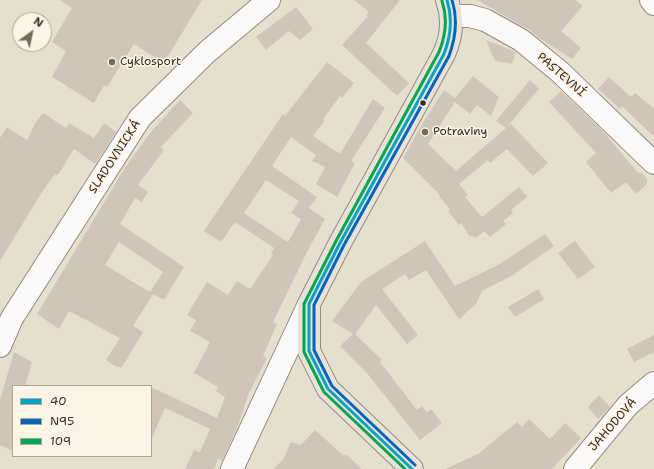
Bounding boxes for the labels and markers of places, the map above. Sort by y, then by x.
place label: Cyklosport [120,55,181,69]
marker: Cyklosport [107,57,117,67]
unlabelled marker [418,98,428,108]
place label: Potraviny [433,125,488,139]
marker: Potraviny [420,127,430,137]

